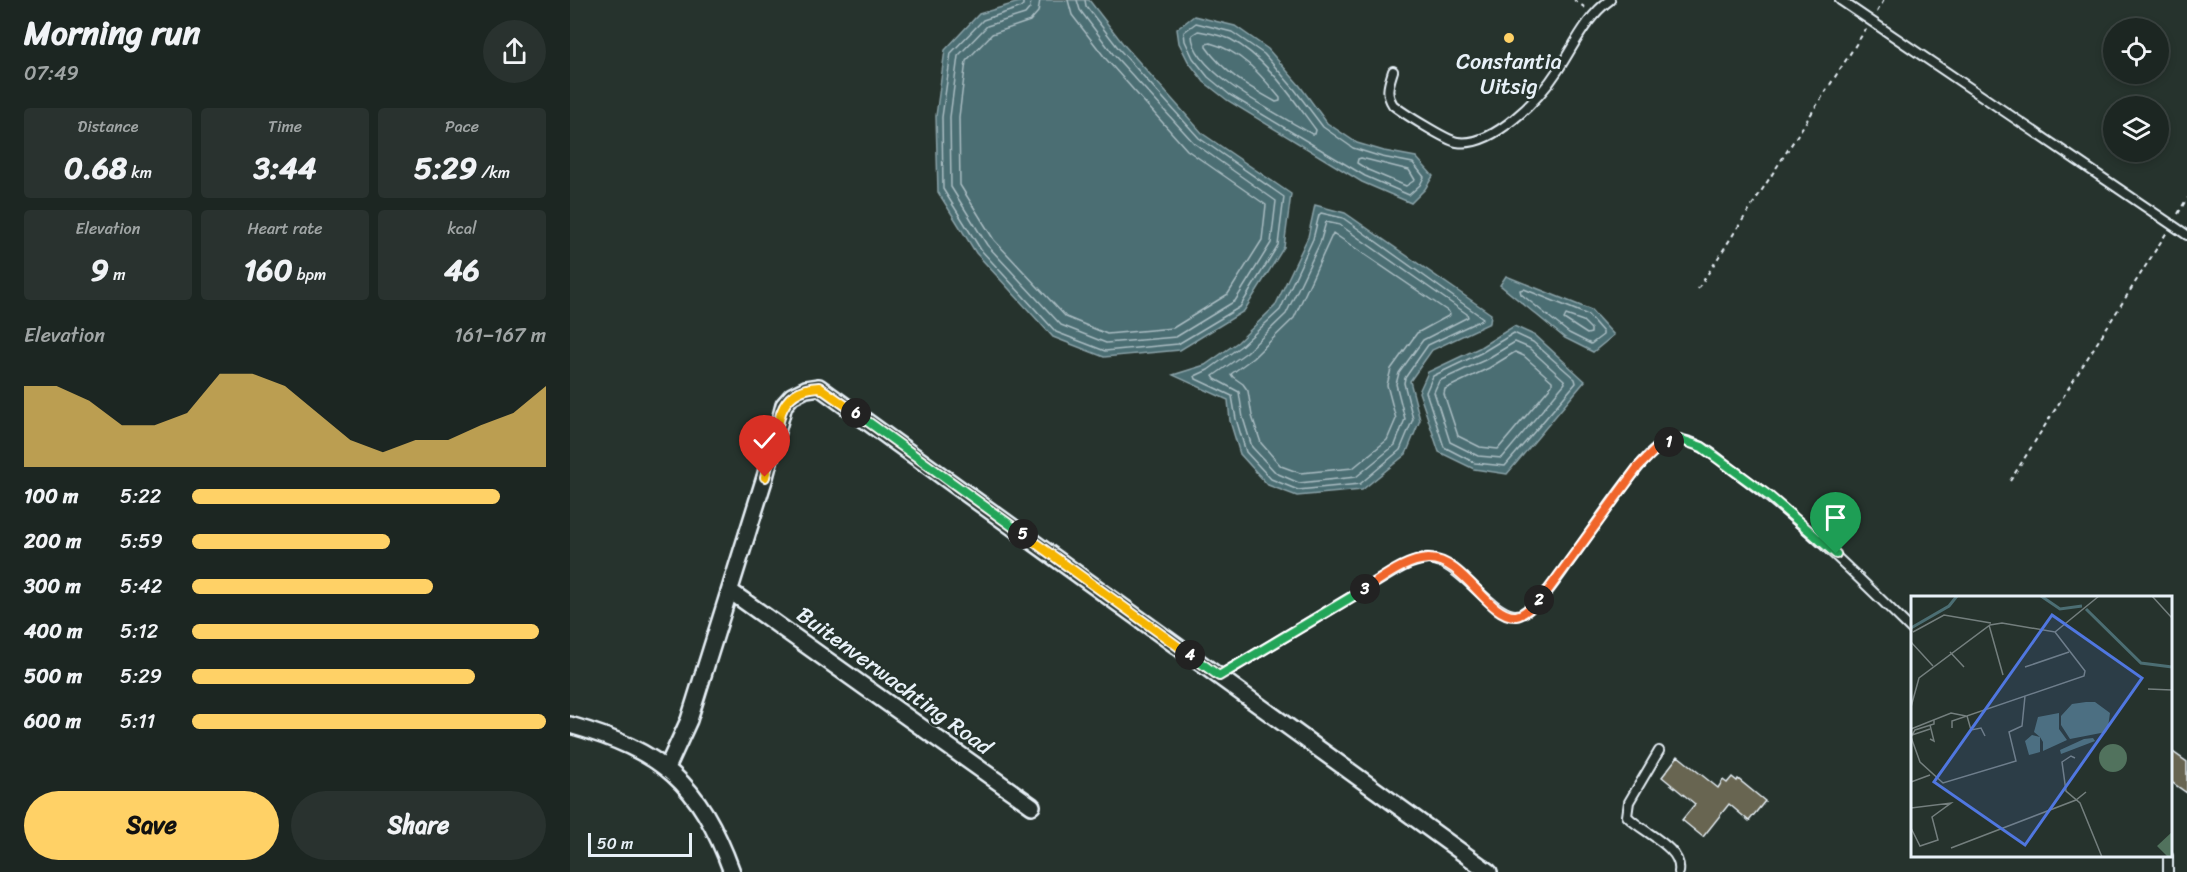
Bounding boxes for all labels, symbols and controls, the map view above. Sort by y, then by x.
text: Morning run [24,4,200,62]
map controls [2103,18,2169,162]
button: locate [2103,18,2169,84]
button: share [483,20,546,83]
marker: Constantia Uitsig [1502,31,1516,45]
place label: Constantia Uitsig [1456,42,1562,106]
text: 07:49 [24,56,79,91]
button: layers [2103,96,2169,162]
text: Distance [78,112,138,141]
text: Time [268,112,302,141]
text: Pace [445,112,479,141]
text: 0.68 [64,141,127,195]
text: 3:44 [253,141,317,195]
text: 5:29 [414,141,477,195]
text: km [127,158,152,187]
text: /km [477,158,510,187]
text: Elevation [76,214,140,243]
text: Heart rate [247,214,323,243]
text: kcal [447,214,477,243]
text: 9 [91,243,109,297]
text: 160 [244,243,293,297]
text: 46 [444,243,480,297]
text: m [109,260,125,289]
text: bpm [293,260,326,289]
text: Elevation [24,318,105,353]
text: 161–167 m [454,318,546,353]
pin: 6 [841,398,871,428]
text: 6 [851,398,861,427]
pin [739,415,790,477]
icon: check [748,424,781,457]
pin: 1 [1654,427,1684,457]
text: 1 [1666,427,1672,456]
text: 100 m [24,479,78,514]
text: 5:22 [120,479,161,514]
pin [1810,492,1861,554]
icon: arrive [1819,501,1852,534]
pin: 5 [1008,519,1038,549]
text: 5 [1018,519,1028,548]
text: 200 m [24,524,81,559]
text: 5:59 [120,524,163,559]
text: 300 m [24,569,81,604]
text: 5:42 [120,569,162,604]
pin: 3 [1350,574,1380,604]
text: 3 [1361,574,1369,603]
pin: 2 [1524,585,1554,615]
text: 2 [1534,585,1544,614]
street label: Buitenverwachting Road [788,596,1002,766]
inset map [1911,596,2172,857]
text: 400 m [24,614,82,649]
text: 5:12 [120,614,158,649]
pin: 4 [1175,640,1205,670]
text: 4 [1185,640,1195,669]
text: 500 m [24,659,82,694]
text: 5:29 [120,659,162,694]
text: 600 m [24,704,81,739]
text: 5:11 [120,704,155,739]
button: Save [24,791,279,860]
button: Share [291,791,546,860]
text: 50 m [597,829,633,858]
scale bar [588,830,692,858]

